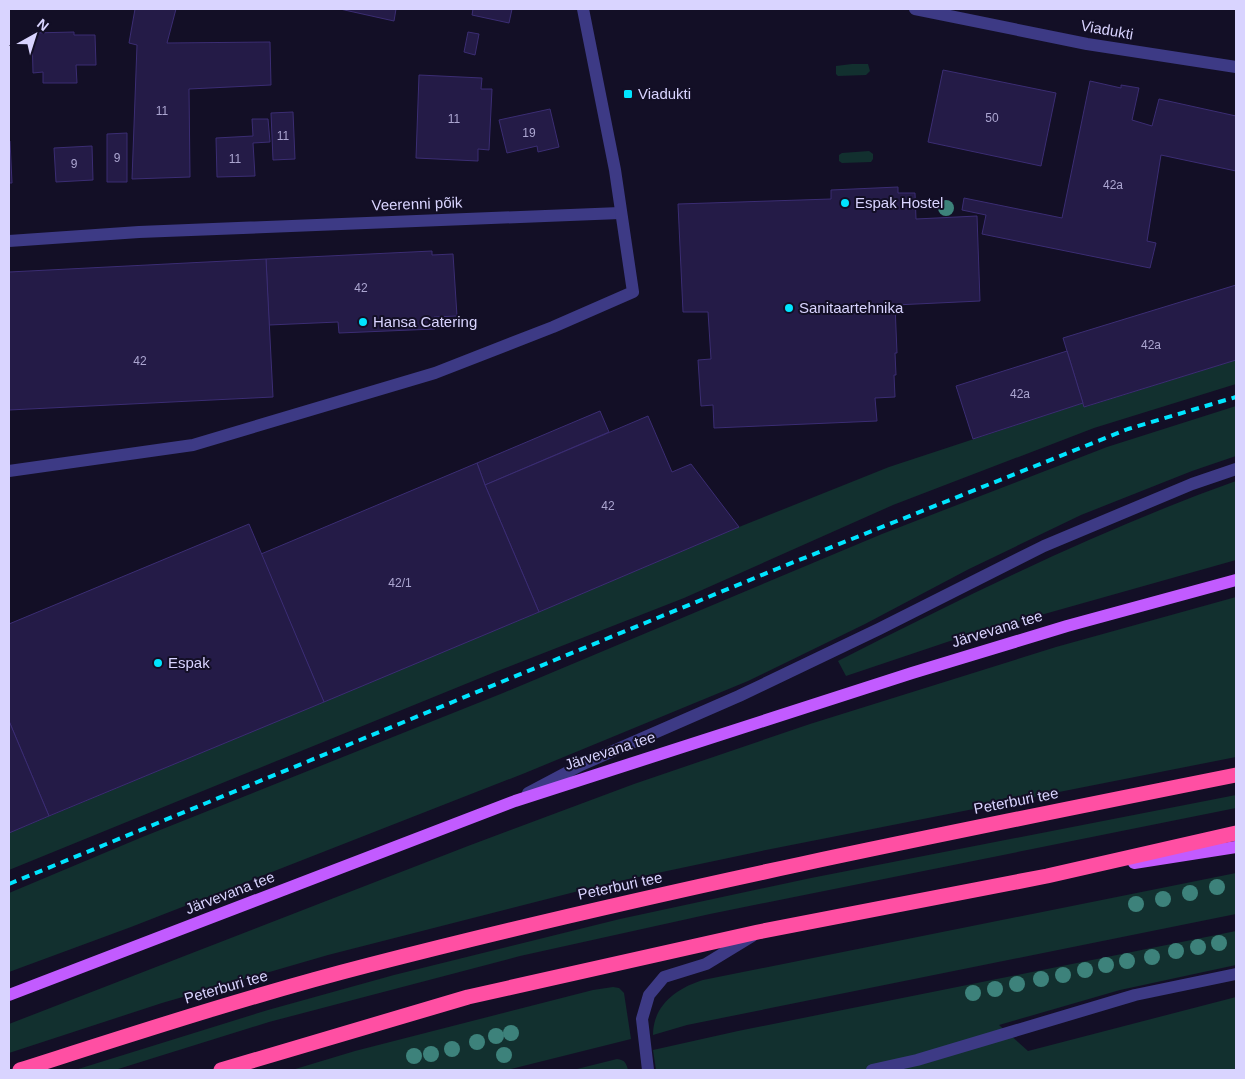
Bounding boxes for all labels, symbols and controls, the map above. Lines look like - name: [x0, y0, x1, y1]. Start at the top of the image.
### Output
- north arrow: [10, 10, 60, 60]
- text: N: [34, 15, 52, 34]
- street label: Viadukti: [1079, 17, 1135, 42]
- place label: Viadukti: [638, 85, 691, 102]
- marker: Viadukti: [622, 88, 634, 100]
- house number: 11: [156, 104, 169, 118]
- house number: 50: [985, 111, 999, 125]
- house number: 11: [448, 112, 461, 126]
- house number: 19: [522, 126, 536, 140]
- house number: 11: [277, 129, 290, 143]
- house number: 9: [114, 151, 121, 165]
- house number: 11: [229, 152, 242, 166]
- house number: 9: [71, 157, 78, 171]
- house number: 42a: [1103, 178, 1123, 192]
- street label: Veerenni põik: [371, 193, 463, 214]
- place label: Espak Hostel: [855, 194, 943, 211]
- marker: Espak Hostel: [839, 197, 851, 209]
- house number: 42: [354, 281, 368, 295]
- place label: Sanitaartehnika: [799, 299, 904, 316]
- marker: Sanitaartehnika: [783, 302, 795, 314]
- place label: Hansa Catering: [373, 313, 477, 330]
- marker: Hansa Catering: [357, 316, 369, 328]
- house number: 42a: [1141, 338, 1161, 352]
- house number: 42: [133, 354, 147, 368]
- house number: 42a: [1010, 387, 1030, 401]
- house number: 42: [601, 499, 615, 513]
- house number: 42/1: [388, 576, 412, 590]
- street label: Järvevana tee: [949, 607, 1044, 650]
- place label: Espak: [168, 654, 210, 671]
- marker: Espak: [152, 657, 164, 669]
- street label: Järvevana tee: [562, 728, 657, 773]
- street label: Peterburi tee: [972, 784, 1060, 817]
- street label: Järvevana tee: [183, 868, 277, 917]
- street label: Peterburi tee: [576, 868, 664, 903]
- street label: Peterburi tee: [182, 967, 269, 1007]

